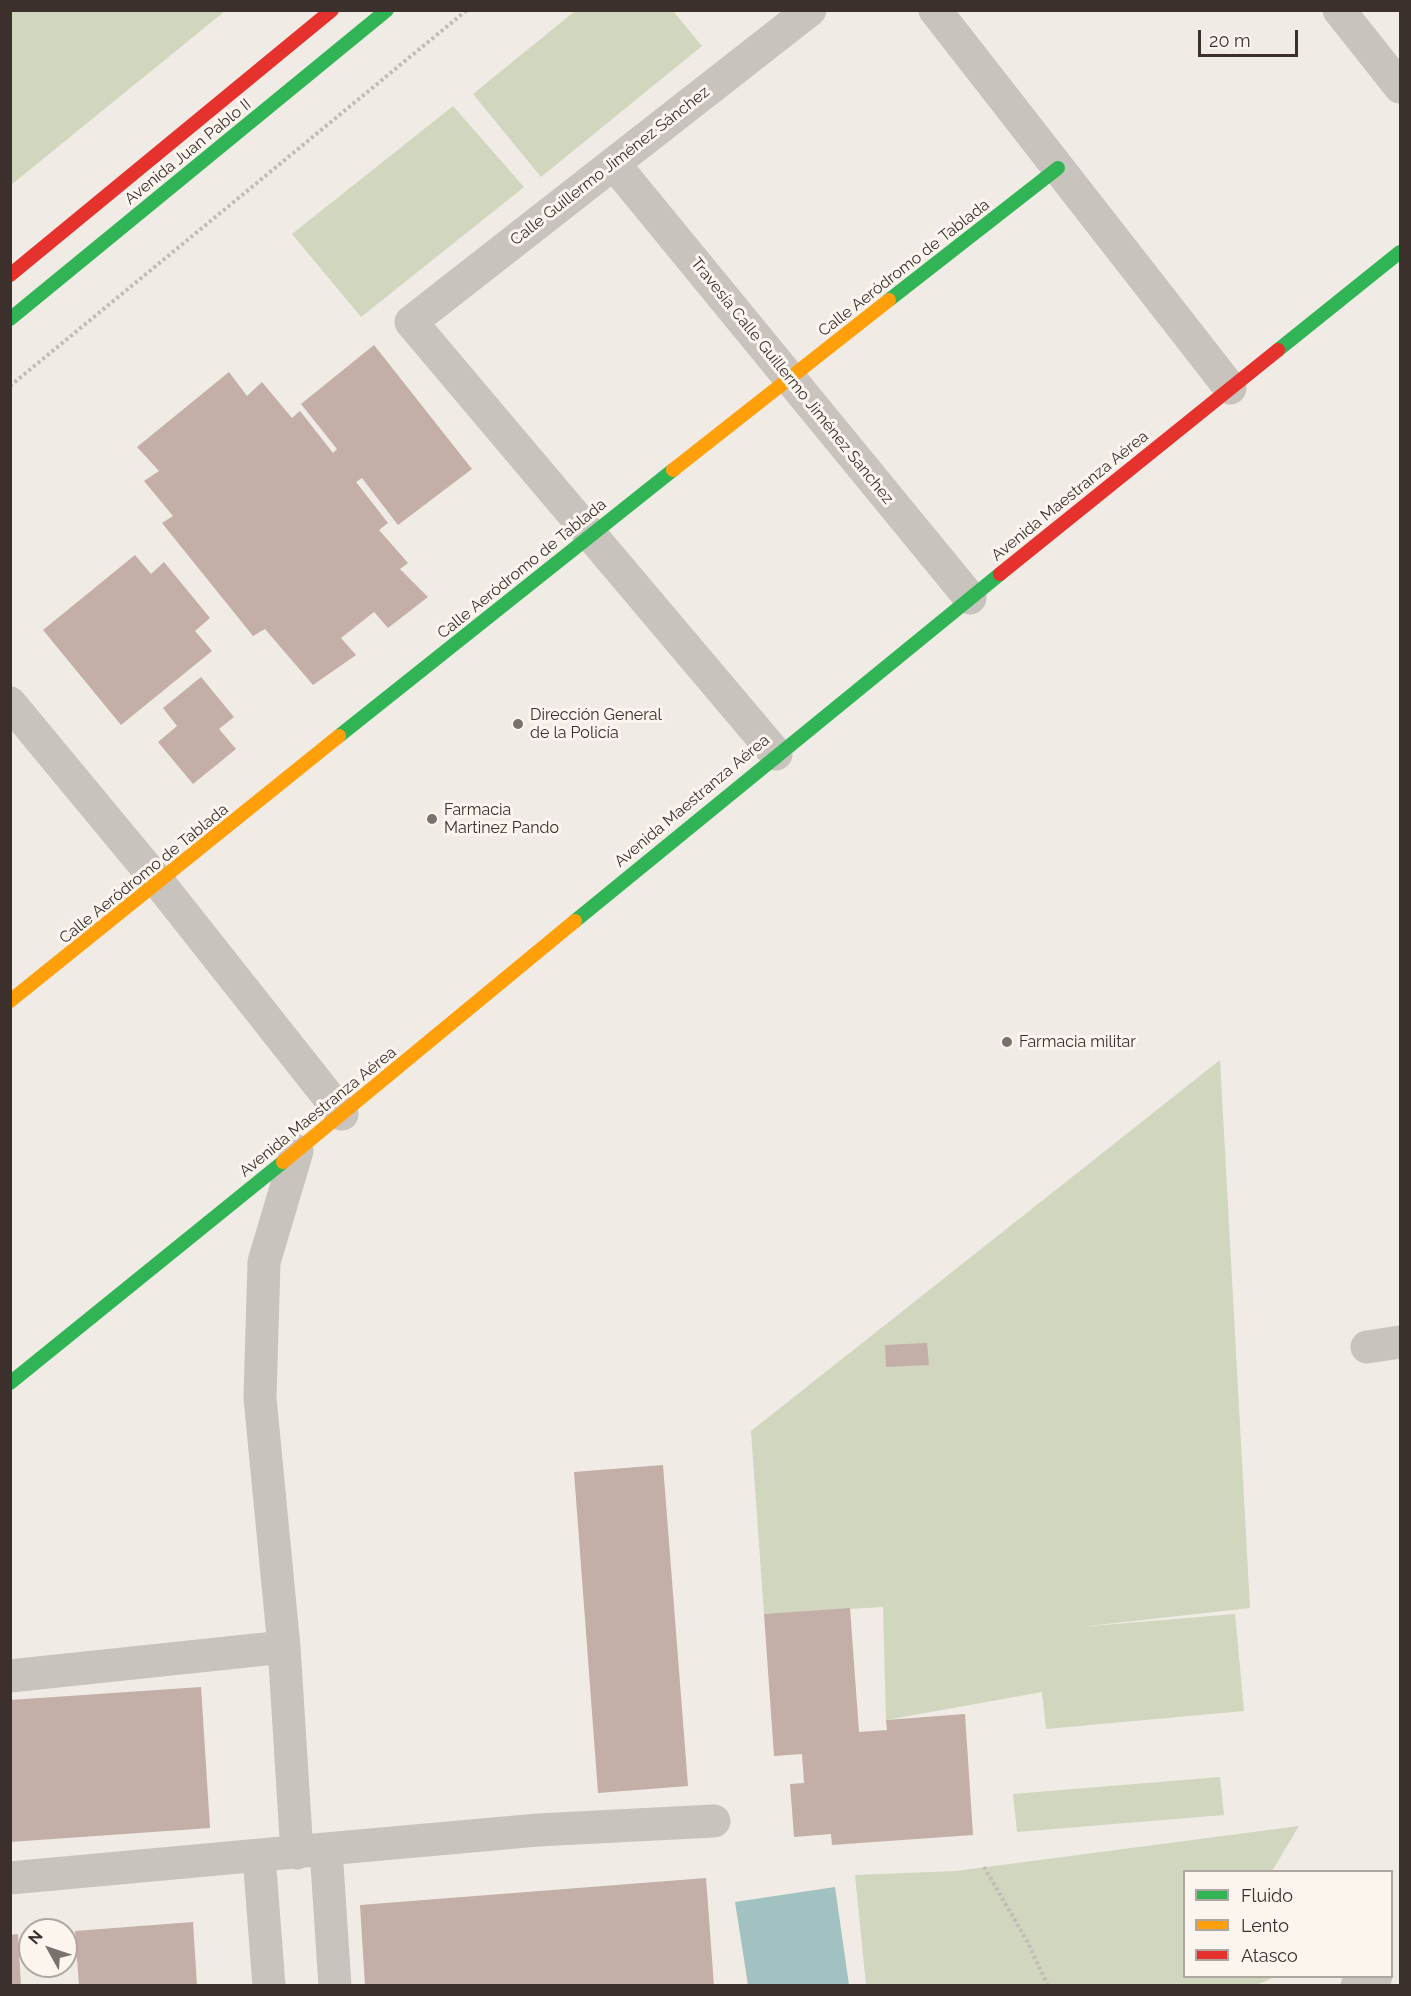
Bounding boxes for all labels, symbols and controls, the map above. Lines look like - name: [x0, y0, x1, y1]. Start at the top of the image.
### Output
- scale bar: [1201, 18, 1302, 56]
- text: 20 m: [1209, 30, 1251, 51]
- street label: Calle Guillermo Jiménez Sánchez: [507, 82, 713, 250]
- street label: Avenida Juan Pablo II: [121, 95, 255, 209]
- street label: Calle Aeródromo de Tablada: [815, 195, 993, 341]
- street label: Travesía Calle Guillermo Jiménez Sanchez: [687, 254, 897, 508]
- street label: Avenida Maestranza Aérea: [988, 427, 1152, 565]
- street label: Calle Aeródromo de Tablada: [434, 495, 610, 643]
- place label: Dirección General de la Policía: [530, 705, 662, 743]
- marker: Dirección General de la Policía: [511, 717, 525, 731]
- street label: Avenida Maestranza Aérea: [611, 731, 773, 871]
- street label: Calle Aeródromo de Tablada: [56, 800, 232, 948]
- place label: Farmacia Martinez Pando: [444, 800, 559, 838]
- marker: Farmacia Martinez Pando: [425, 812, 439, 826]
- place label: Farmacia militar: [1019, 1032, 1136, 1052]
- marker: Farmacia militar: [1000, 1035, 1014, 1049]
- street label: Avenida Maestranza Aérea: [236, 1043, 400, 1181]
- legend: [1183, 1870, 1393, 1978]
- text: Fluido: [1241, 1885, 1293, 1906]
- text: Lento: [1241, 1915, 1289, 1936]
- north arrow: [18, 1918, 78, 1978]
- text: N: [24, 1927, 47, 1948]
- text: Atasco: [1241, 1945, 1298, 1966]

